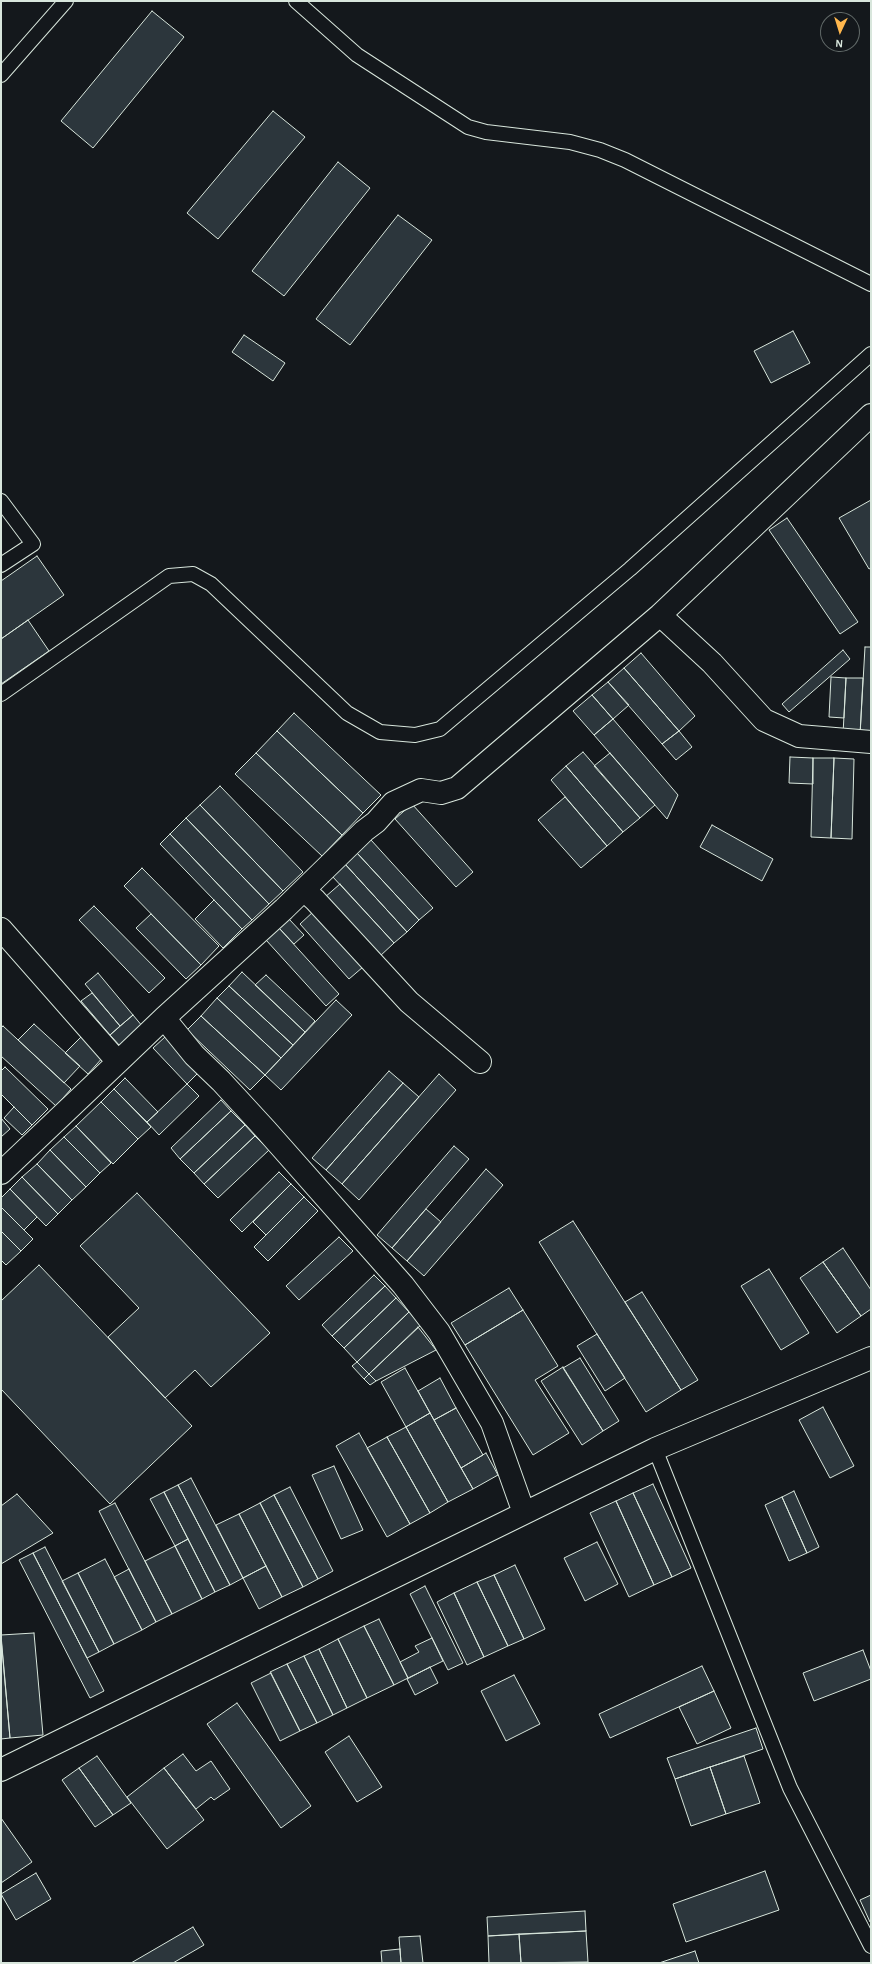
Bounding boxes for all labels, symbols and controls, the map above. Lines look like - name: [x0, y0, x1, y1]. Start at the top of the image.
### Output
- north arrow: [820, 12, 860, 52]
- text: N: [835, 38, 843, 49]

